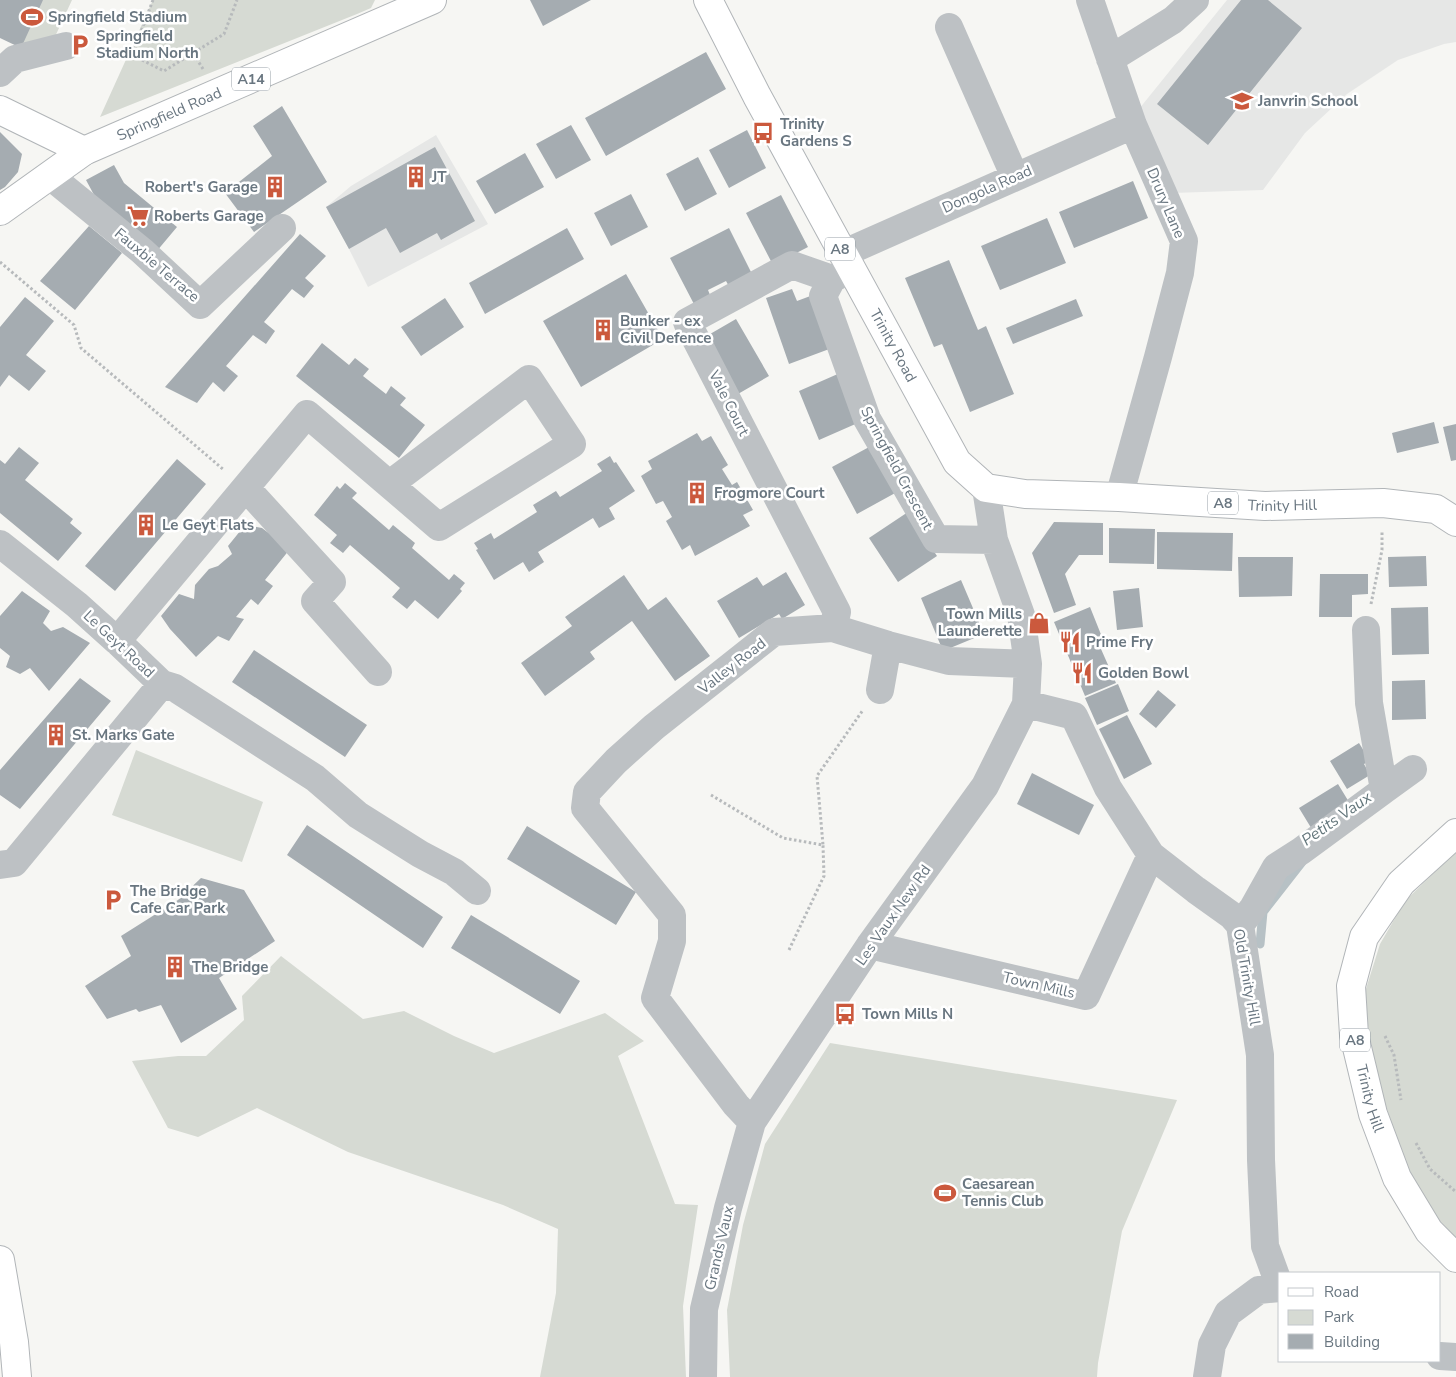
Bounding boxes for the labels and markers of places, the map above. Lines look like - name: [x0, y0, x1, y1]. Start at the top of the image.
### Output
- sports icon: Springfield Stadium: [19, 4, 45, 30]
- place label: Springfield Stadium: [48, 7, 187, 27]
- place label: Springfield Stadium North: [96, 26, 199, 63]
- parking icon: Springfield Stadium North: [67, 32, 93, 58]
- school or university icon: Janvrin School: [1229, 88, 1255, 114]
- place label: Janvrin School: [1257, 91, 1358, 111]
- place label: Trinity Gardens S: [780, 114, 852, 151]
- bus stop icon: Trinity Gardens S: [750, 120, 776, 146]
- building icon: JT: [403, 164, 429, 190]
- place label: JT: [431, 167, 447, 187]
- building icon: Robert's Garage: [262, 174, 288, 200]
- place label: Robert's Garage: [145, 177, 258, 197]
- supermarket icon: Roberts Garage: [125, 203, 151, 229]
- place label: Roberts Garage: [154, 206, 264, 226]
- place label: Bunker - ex Civil Defence: [620, 311, 711, 348]
- building icon: Bunker - ex Civil Defence: [590, 317, 616, 343]
- building icon: Frogmore Court: [684, 480, 710, 506]
- place label: Frogmore Court: [714, 483, 825, 503]
- building icon: Le Geyt Flats: [133, 512, 159, 538]
- place label: Le Geyt Flats: [162, 515, 254, 535]
- place label: Town Mills Launderette: [938, 604, 1022, 641]
- shop icon: Town Mills Launderette: [1026, 610, 1052, 636]
- restaurant icon: Prime Fry: [1057, 629, 1083, 655]
- place label: Prime Fry: [1086, 632, 1153, 652]
- restaurant icon: Golden Bowl: [1069, 660, 1095, 686]
- place label: Golden Bowl: [1098, 663, 1189, 683]
- building icon: St. Marks Gate: [43, 722, 69, 748]
- place label: St. Marks Gate: [72, 725, 175, 745]
- place label: The Bridge Cafe Car Park: [130, 881, 226, 918]
- parking icon: The Bridge Cafe Car Park: [100, 887, 126, 913]
- building icon: The Bridge: [162, 954, 188, 980]
- place label: The Bridge: [192, 957, 269, 977]
- bus stop icon: Town Mills N: [832, 1001, 858, 1027]
- place label: Town Mills N: [862, 1004, 953, 1024]
- place label: Caesarean Tennis Club: [962, 1174, 1044, 1211]
- sports icon: Caesarean Tennis Club: [932, 1180, 958, 1206]

